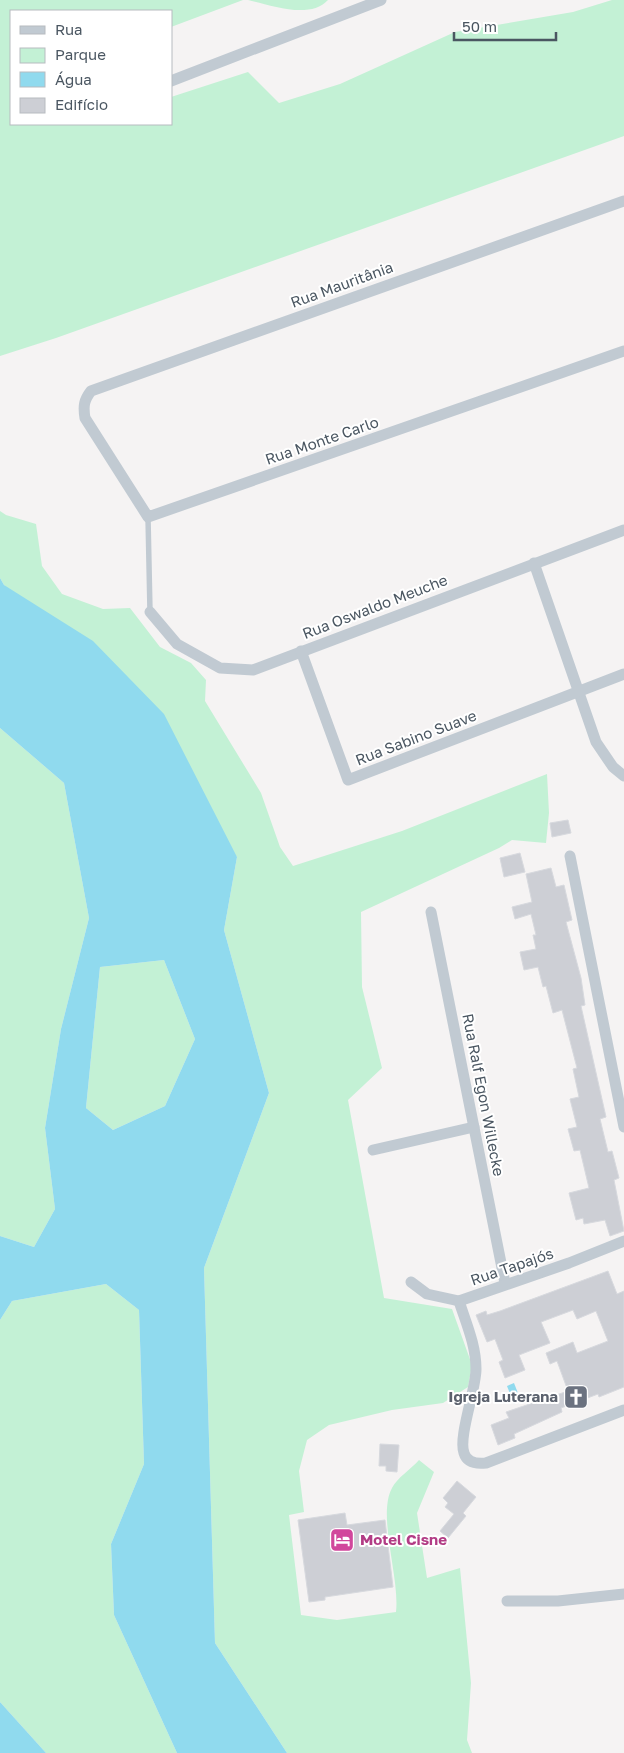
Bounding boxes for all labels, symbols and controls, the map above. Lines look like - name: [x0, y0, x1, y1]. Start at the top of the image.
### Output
- legend: [10, 10, 172, 125]
- scale bar: [454, 10, 556, 42]
- text: 50 m: [462, 17, 497, 35]
- text: Rua: [55, 20, 82, 38]
- text: Parque: [55, 45, 106, 63]
- text: Água: [55, 70, 92, 88]
- text: Edifício: [55, 95, 108, 113]
- street label: Rua Mauritânia: [288, 257, 395, 311]
- street label: Rua Monte Carlo: [263, 412, 381, 468]
- street label: Rua Oswaldo Meuche: [300, 570, 450, 642]
- street label: Rua Sabino Suave: [353, 706, 479, 768]
- street label: Rua Ralf Egon Willecke: [459, 1012, 509, 1178]
- street label: Rua Tapajós: [468, 1243, 555, 1289]
- church icon: Igreja Luterana: [563, 1384, 589, 1410]
- place label: Igreja Luterana: [448, 1387, 558, 1405]
- hotel icon: Motel Cisne: [329, 1527, 355, 1553]
- place label: Motel Cisne: [360, 1530, 447, 1548]

